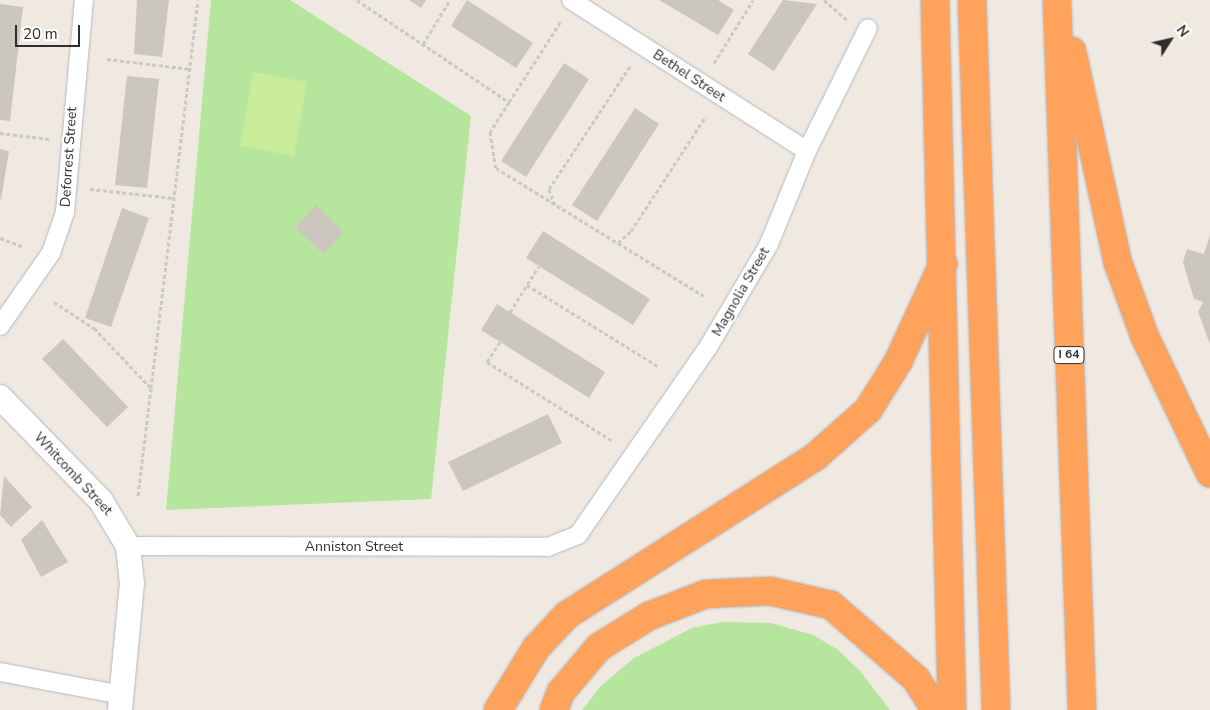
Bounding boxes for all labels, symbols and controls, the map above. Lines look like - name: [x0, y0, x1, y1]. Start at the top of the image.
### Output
- scale bar: [18, 15, 82, 47]
- north arrow: [1145, 15, 1195, 65]
- text: N: [1172, 21, 1193, 41]
- text: 20 m: [23, 24, 58, 44]
- street label: Bethel Street: [650, 46, 728, 106]
- street label: Deforrest Street: [57, 106, 81, 208]
- street label: Magnolia Street: [709, 245, 773, 339]
- road number: I 64: [1053, 346, 1085, 364]
- street label: Whitcomb Street: [30, 429, 116, 519]
- street label: Anniston Street: [305, 539, 403, 555]

